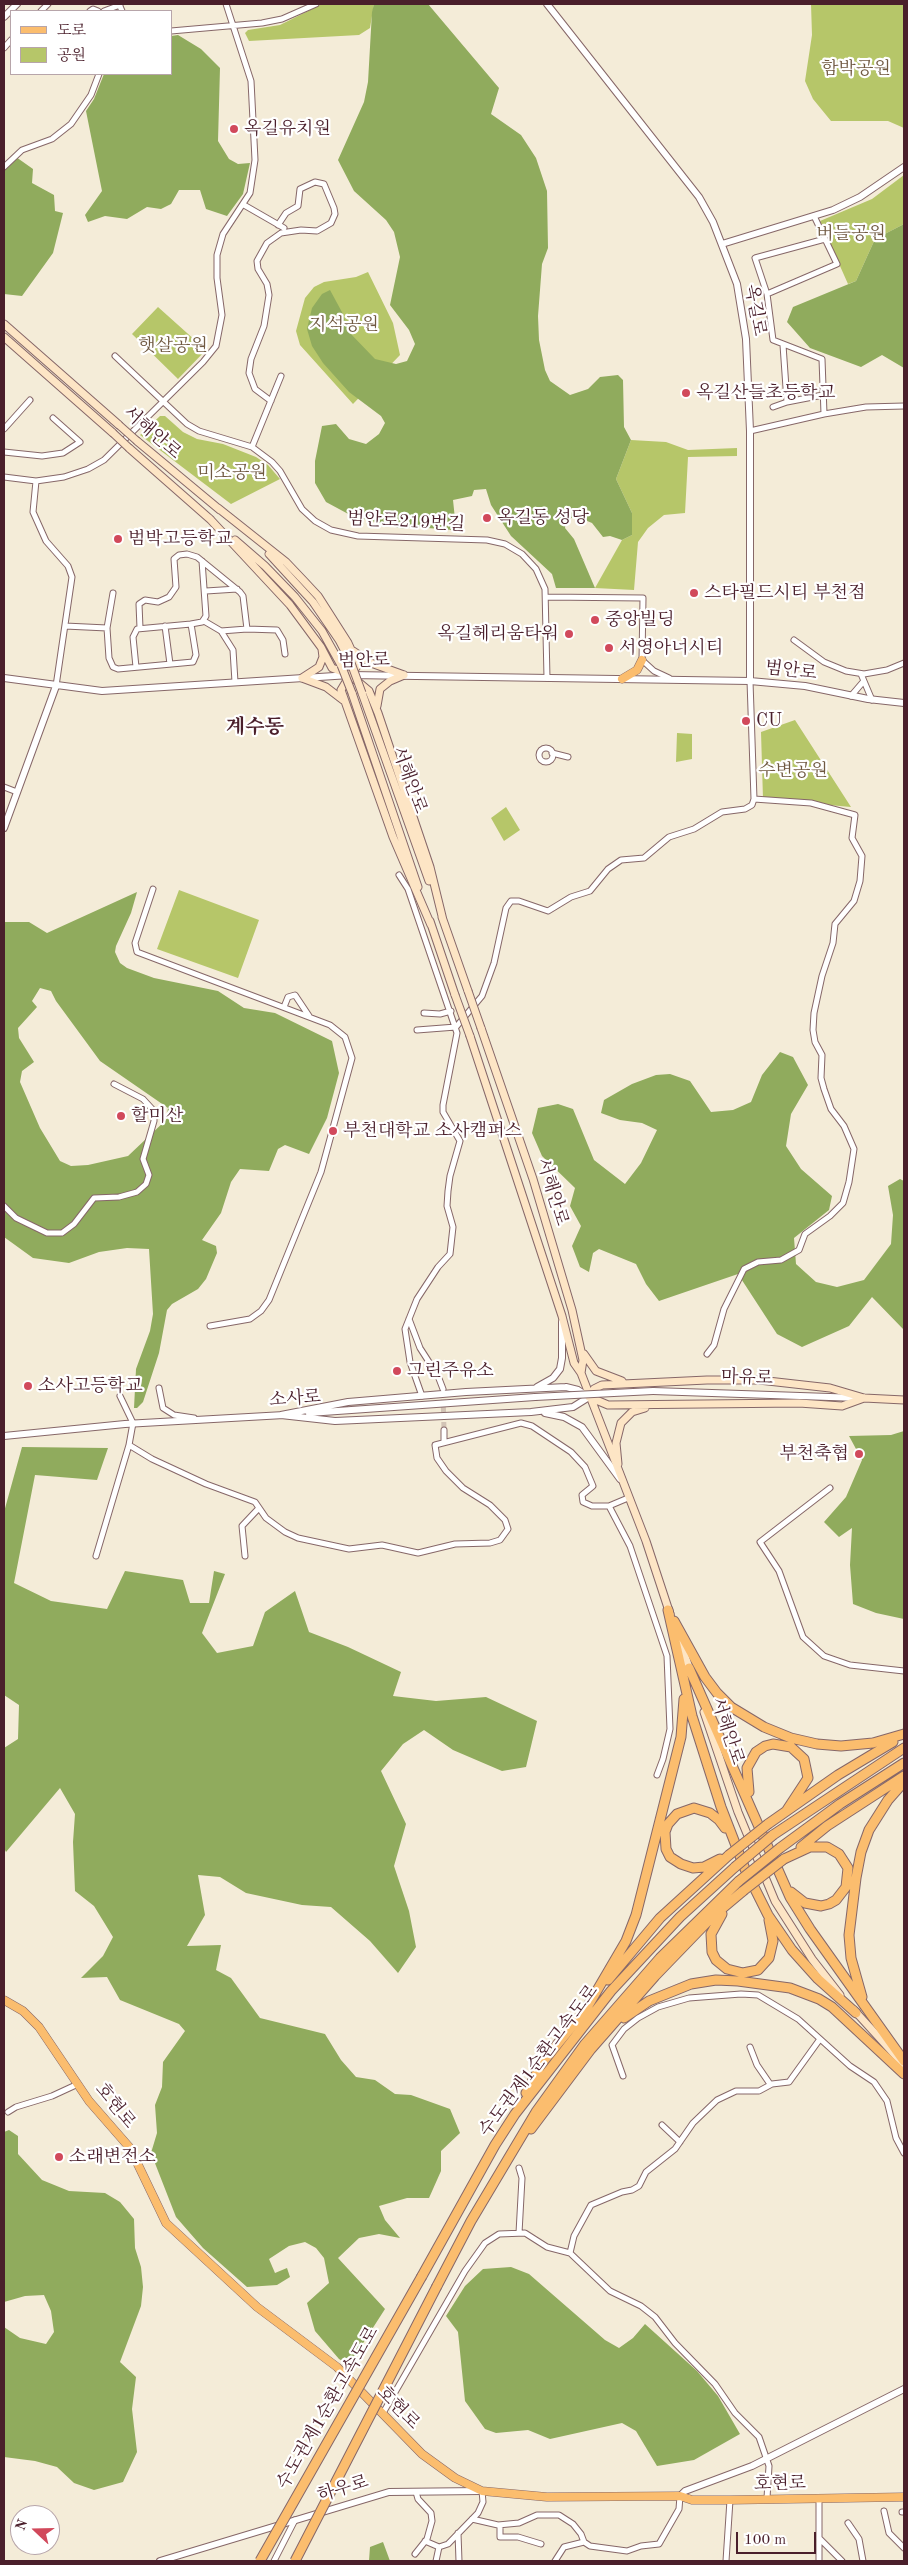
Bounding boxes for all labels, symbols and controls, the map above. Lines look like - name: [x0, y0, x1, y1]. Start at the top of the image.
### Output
- legend: [10, 10, 172, 75]
- text: 도로: [57, 24, 86, 39]
- text: 공원: [57, 49, 86, 64]
- park label: 함박공원: [821, 58, 891, 80]
- place label: 옥길유치원: [244, 118, 331, 140]
- marker: 옥길유치원: [228, 123, 240, 135]
- park label: 버들공원: [816, 223, 886, 245]
- street label: 옥길로: [740, 282, 770, 338]
- park label: 지석공원: [309, 314, 379, 336]
- park label: 햇살공원: [138, 335, 208, 357]
- place label: 옥길산들초등학교: [696, 382, 835, 404]
- marker: 옥길산들초등학교: [680, 387, 692, 399]
- street label: 서해안로: [119, 402, 185, 464]
- park label: 미소공원: [197, 462, 267, 484]
- place label: 옥길동 성당: [497, 507, 589, 529]
- street label: 범안로219번길: [346, 508, 466, 536]
- marker: 옥길동 성당: [481, 512, 493, 524]
- place label: 범박고등학교: [128, 528, 232, 550]
- marker: 범박고등학교: [112, 533, 124, 545]
- place label: 스타필드시티 부천점: [704, 582, 866, 604]
- marker: 스타필드시티 부천점: [688, 587, 700, 599]
- place label: 중앙빌딩: [605, 609, 675, 631]
- marker: 중앙빌딩: [589, 614, 601, 626]
- place label: 옥길헤리움타워: [437, 623, 559, 645]
- marker: 옥길헤리움타워: [563, 628, 575, 640]
- place label: 서영아너시티: [619, 637, 723, 659]
- marker: 서영아너시티: [603, 642, 615, 654]
- street label: 범안로: [338, 650, 390, 672]
- street label: 범안로: [764, 657, 818, 685]
- place label: CU: [756, 710, 782, 732]
- marker: CU: [740, 715, 752, 727]
- district label: 계수동: [226, 716, 284, 740]
- street label: 서해안로: [387, 744, 431, 816]
- park label: 수변공원: [758, 760, 828, 782]
- place label: 할미산: [131, 1105, 183, 1127]
- marker: 할미산: [115, 1110, 127, 1122]
- place label: 부천대학교 소사캠퍼스: [343, 1120, 522, 1142]
- marker: 부천대학교 소사캠퍼스: [327, 1125, 339, 1137]
- street label: 서해안로: [532, 1156, 572, 1228]
- place label: 그린주유소: [407, 1360, 494, 1382]
- marker: 그린주유소: [391, 1365, 403, 1377]
- street label: 마유로: [721, 1366, 773, 1390]
- place label: 소사고등학교: [38, 1375, 142, 1397]
- marker: 소사고등학교: [22, 1380, 34, 1392]
- street label: 소사로: [268, 1386, 322, 1412]
- place label: 부천축협: [779, 1443, 849, 1465]
- marker: 부천축협: [853, 1448, 865, 1460]
- street label: 서해안로: [706, 1695, 748, 1767]
- street label: 수도권제1순환고속도로: [475, 1981, 603, 2141]
- street label: 호현로: [90, 2079, 140, 2133]
- place label: 소래변전소: [69, 2146, 156, 2168]
- marker: 소래변전소: [53, 2151, 65, 2163]
- street label: 수도권제1순환고속도로: [273, 2323, 383, 2493]
- street label: 호현로: [372, 2382, 424, 2434]
- street label: 하우로: [315, 2471, 371, 2507]
- street label: 호현로: [754, 2473, 806, 2495]
- north arrow: [10, 2505, 60, 2555]
- text: N: [13, 2517, 30, 2532]
- scale bar: [738, 2522, 818, 2554]
- text: 100 m: [744, 2533, 786, 2548]

